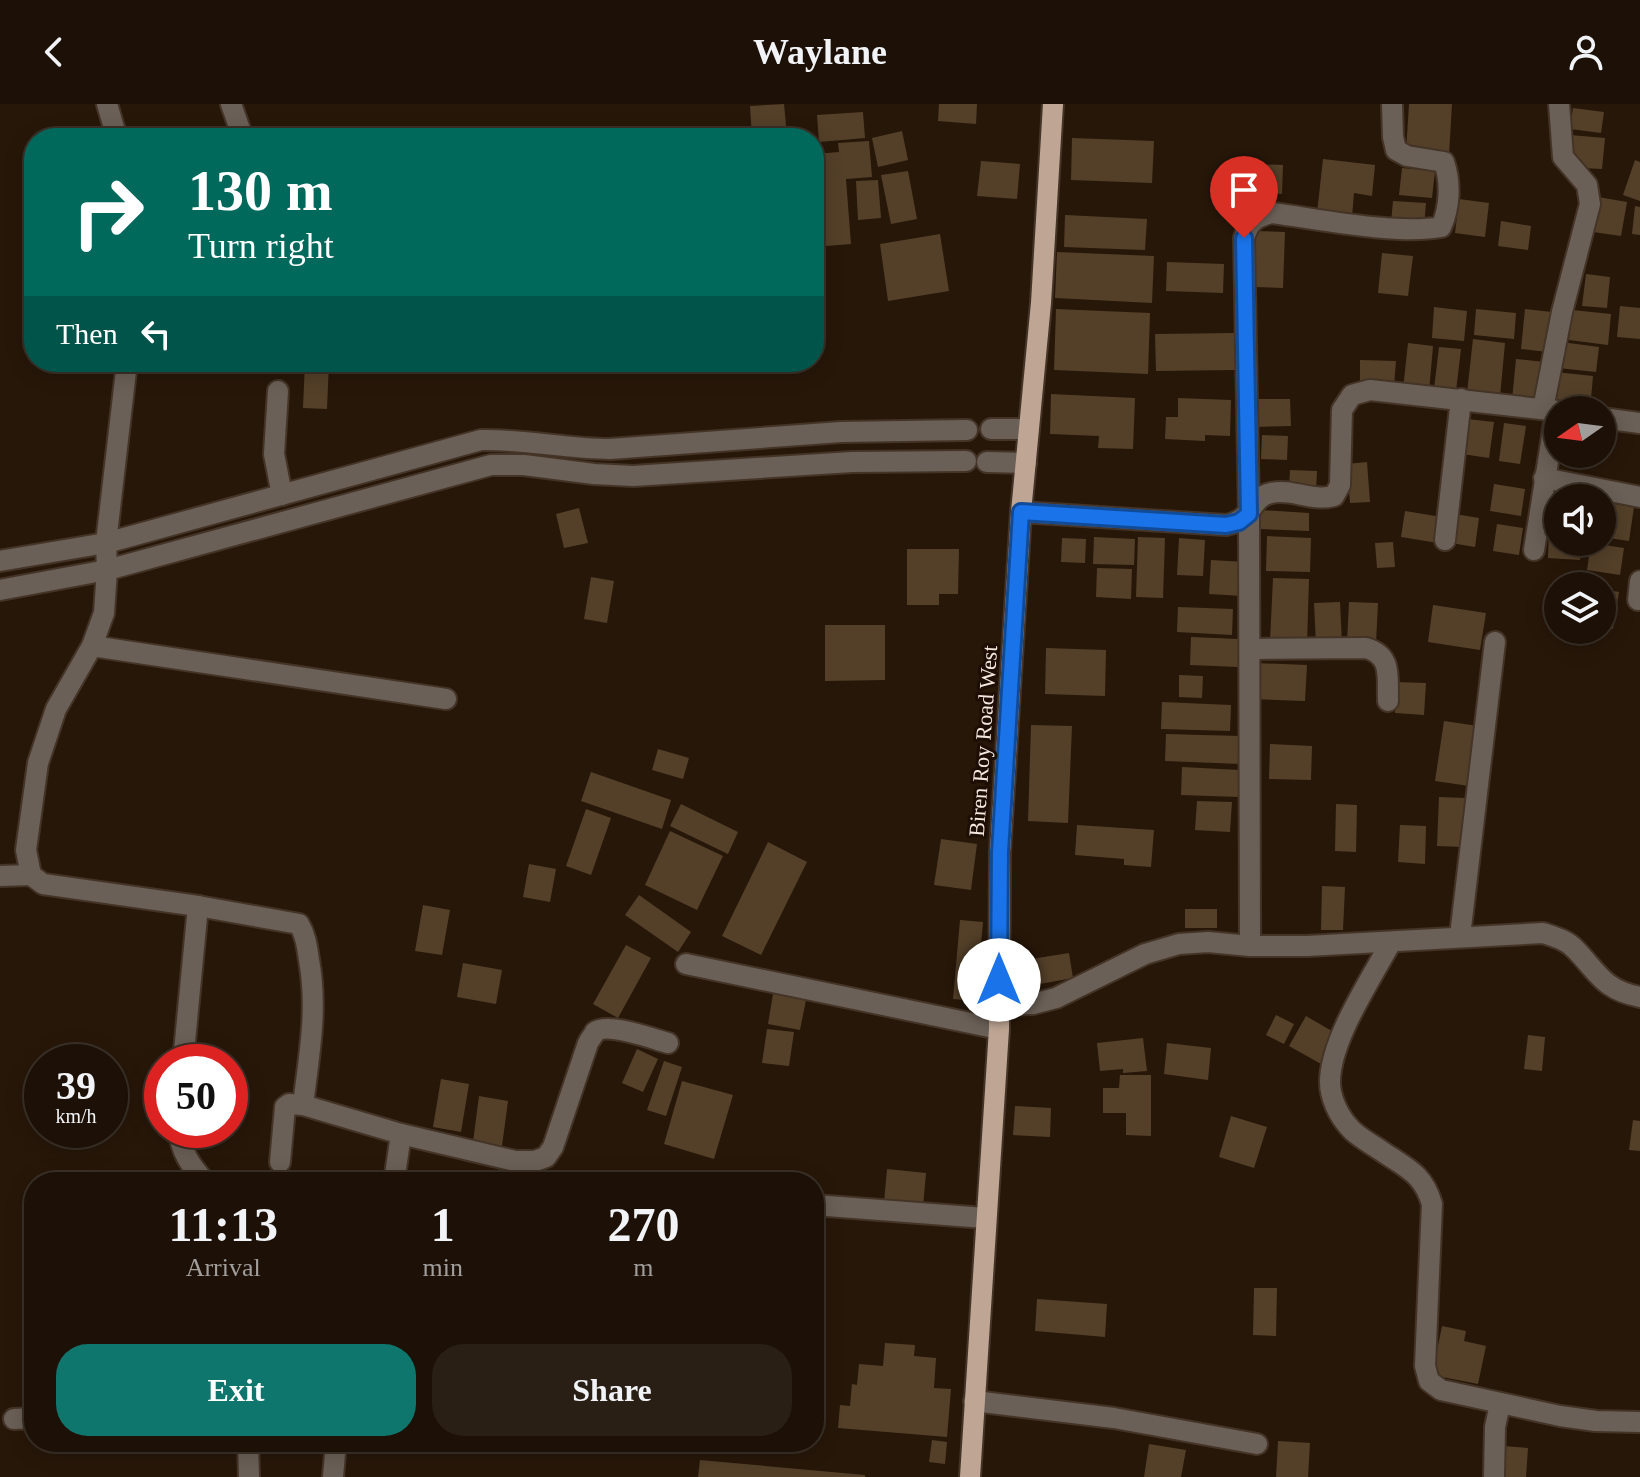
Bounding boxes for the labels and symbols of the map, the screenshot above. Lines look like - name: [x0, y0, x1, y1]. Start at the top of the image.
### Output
- pin: [1210, 156, 1278, 238]
- north arrow: [1544, 396, 1616, 468]
- street label: Biren Roy Road West: [964, 645, 1002, 837]
- position arrow: [957, 938, 1041, 1022]
- speed limit sign: 50: [144, 1044, 248, 1148]

